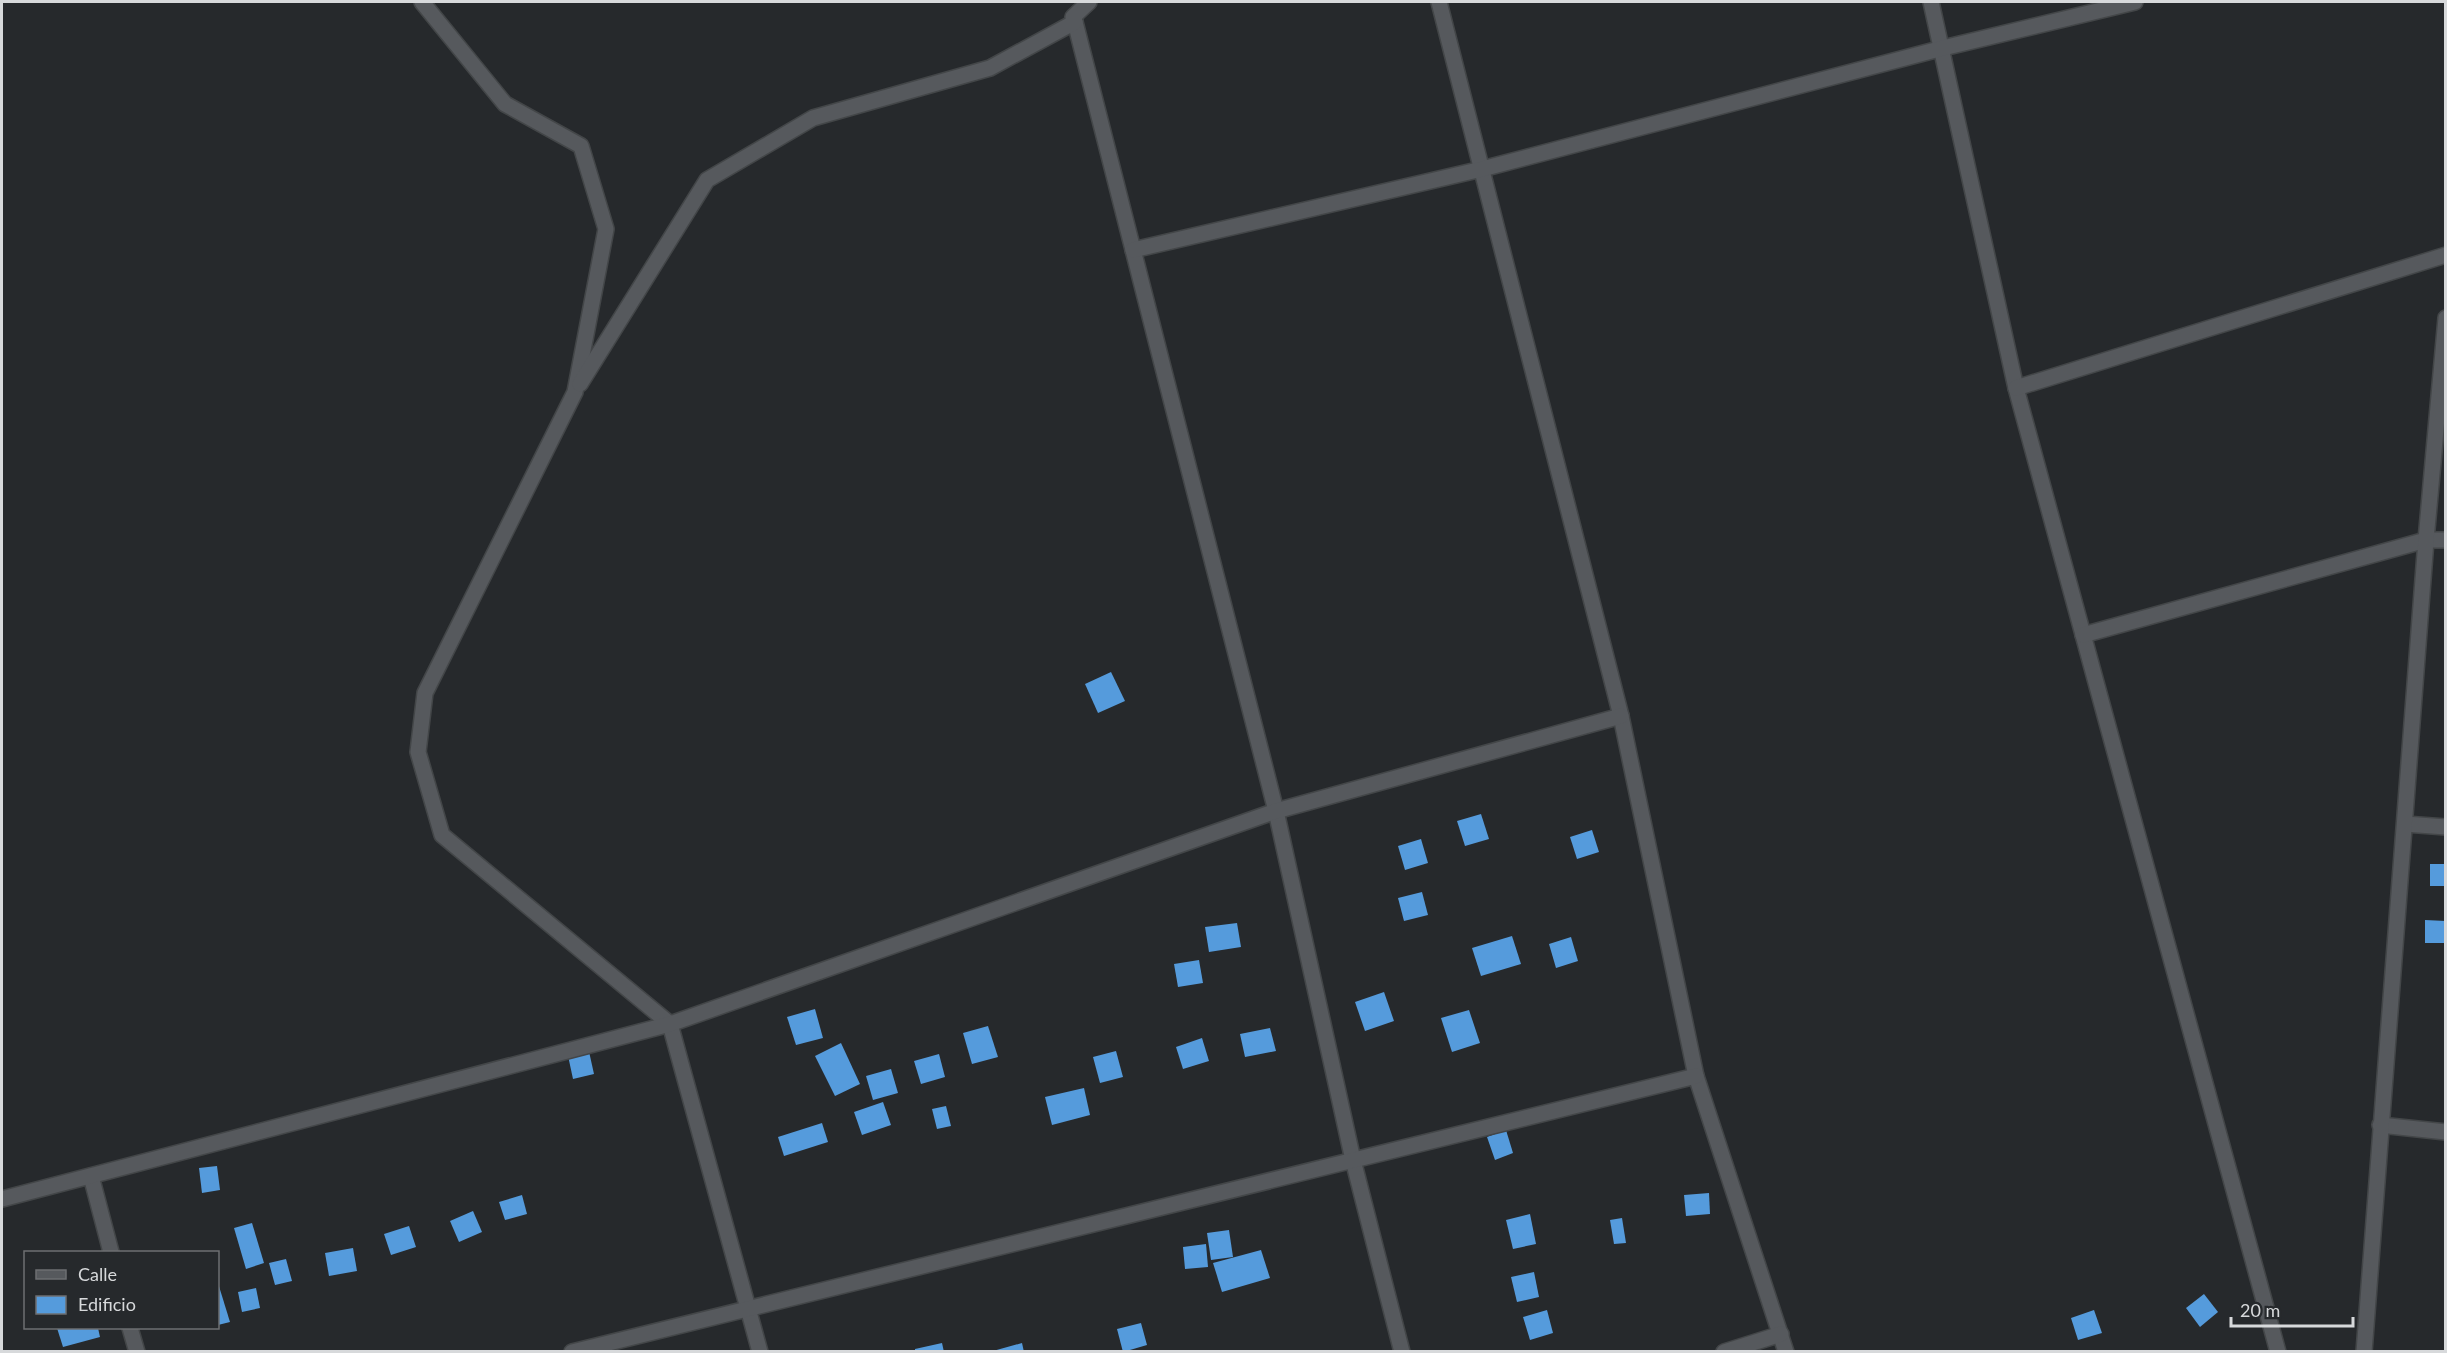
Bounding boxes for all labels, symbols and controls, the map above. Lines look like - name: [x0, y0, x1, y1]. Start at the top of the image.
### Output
- legend: [24, 1251, 219, 1329]
- text: Calle: [78, 1263, 117, 1285]
- scale bar: [2231, 1290, 2352, 1328]
- text: Edificio: [78, 1293, 136, 1315]
- text: 20 m: [2240, 1299, 2280, 1321]

